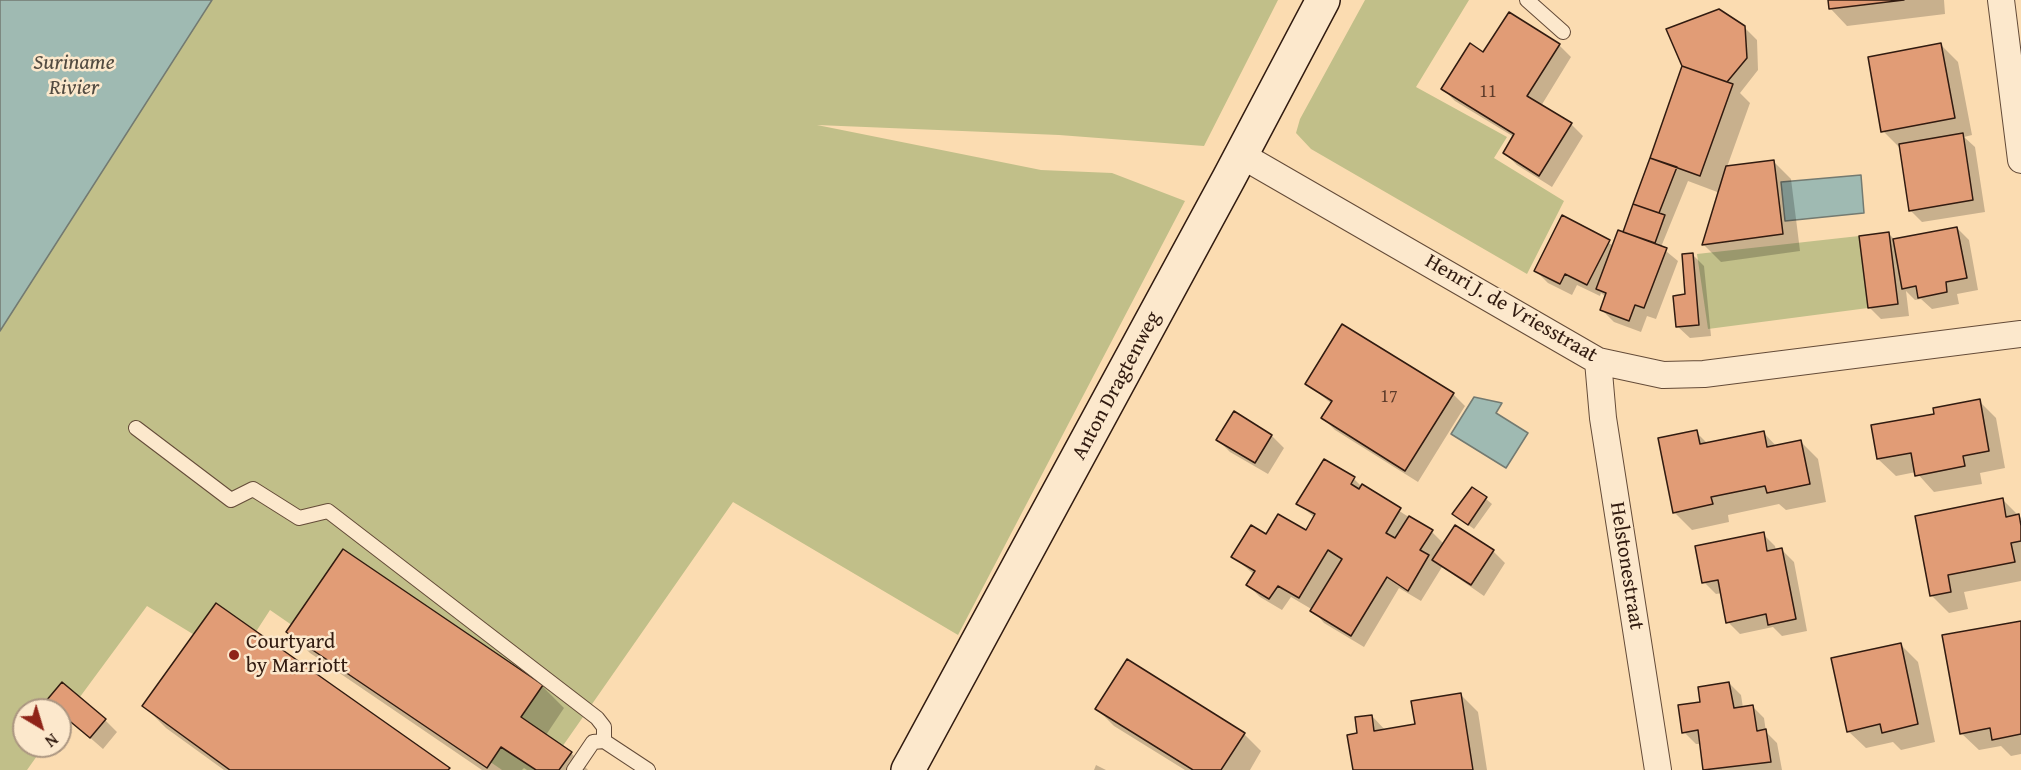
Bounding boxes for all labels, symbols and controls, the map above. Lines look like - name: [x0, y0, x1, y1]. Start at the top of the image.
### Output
- water label: Suriname Rivier: [33, 50, 115, 101]
- house number: 11: [1479, 81, 1497, 103]
- street label: Henri J. de Vriesstraat: [1420, 249, 1602, 369]
- street label: Anton Dragtenweg: [1067, 307, 1167, 465]
- house number: 17: [1380, 386, 1398, 408]
- street label: Helstonestraat: [1603, 500, 1649, 632]
- place label: Courtyard by Marriott: [246, 630, 348, 680]
- marker: Courtyard by Marriott: [227, 648, 241, 662]
- north arrow: [12, 698, 72, 758]
- text: N: [40, 728, 63, 753]

